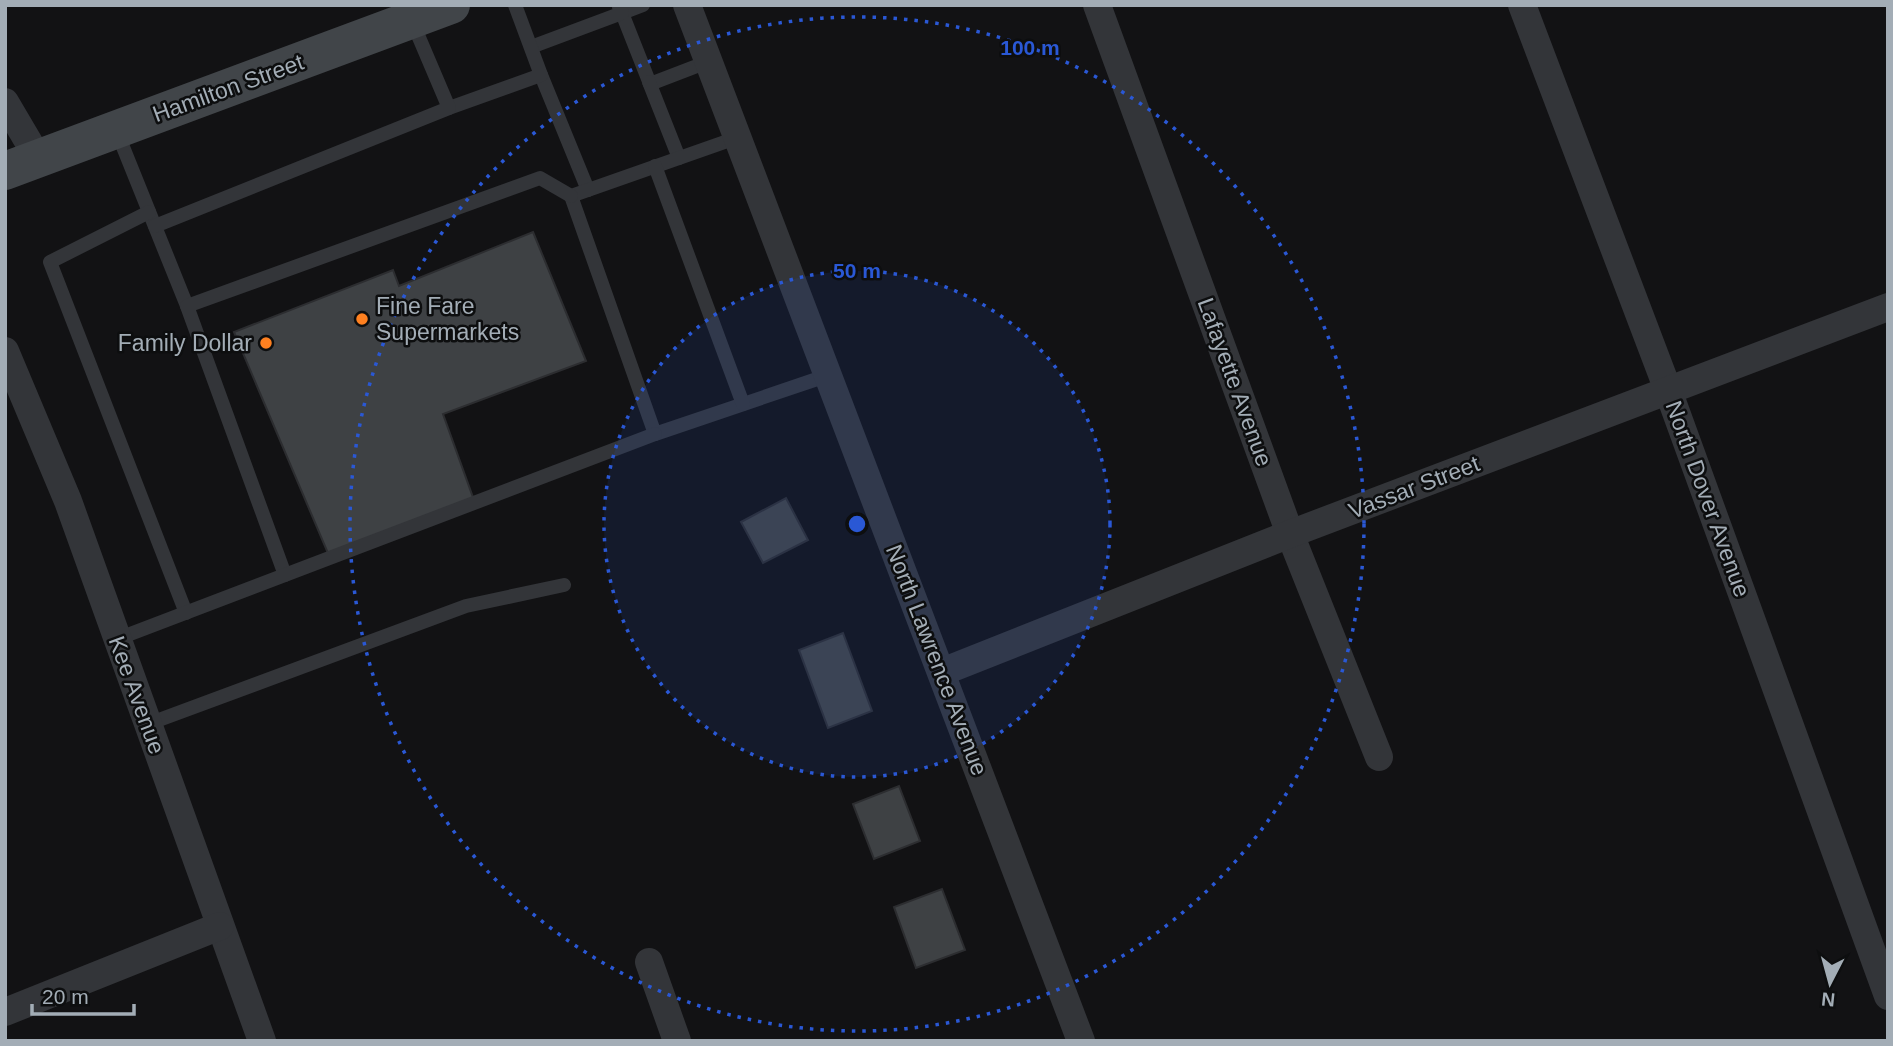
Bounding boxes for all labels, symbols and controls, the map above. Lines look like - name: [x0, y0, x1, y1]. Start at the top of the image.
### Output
- text: 100 m: [1000, 36, 1060, 59]
- street label: Hamilton Street: [149, 48, 307, 127]
- text: 50 m: [833, 259, 881, 282]
- place label: Fine Fare Supermarkets: [376, 293, 519, 345]
- street label: Lafayette Avenue: [1192, 294, 1278, 470]
- marker: Fine Fare Supermarkets: [354, 311, 370, 327]
- place label: Family Dollar: [118, 330, 252, 356]
- marker: Family Dollar: [258, 335, 274, 351]
- street label: North Dover Avenue: [1660, 397, 1756, 601]
- street label: Vassar Street: [1345, 450, 1483, 524]
- centre of rings: [845, 512, 869, 536]
- street label: North Lawrence Avenue: [881, 541, 993, 779]
- street label: Kee Avenue: [104, 632, 170, 758]
- north arrow: [1795, 948, 1865, 1018]
- scale bar: [32, 972, 133, 1016]
- text: 20 m: [42, 985, 89, 1008]
- text: N: [1820, 988, 1836, 1011]

